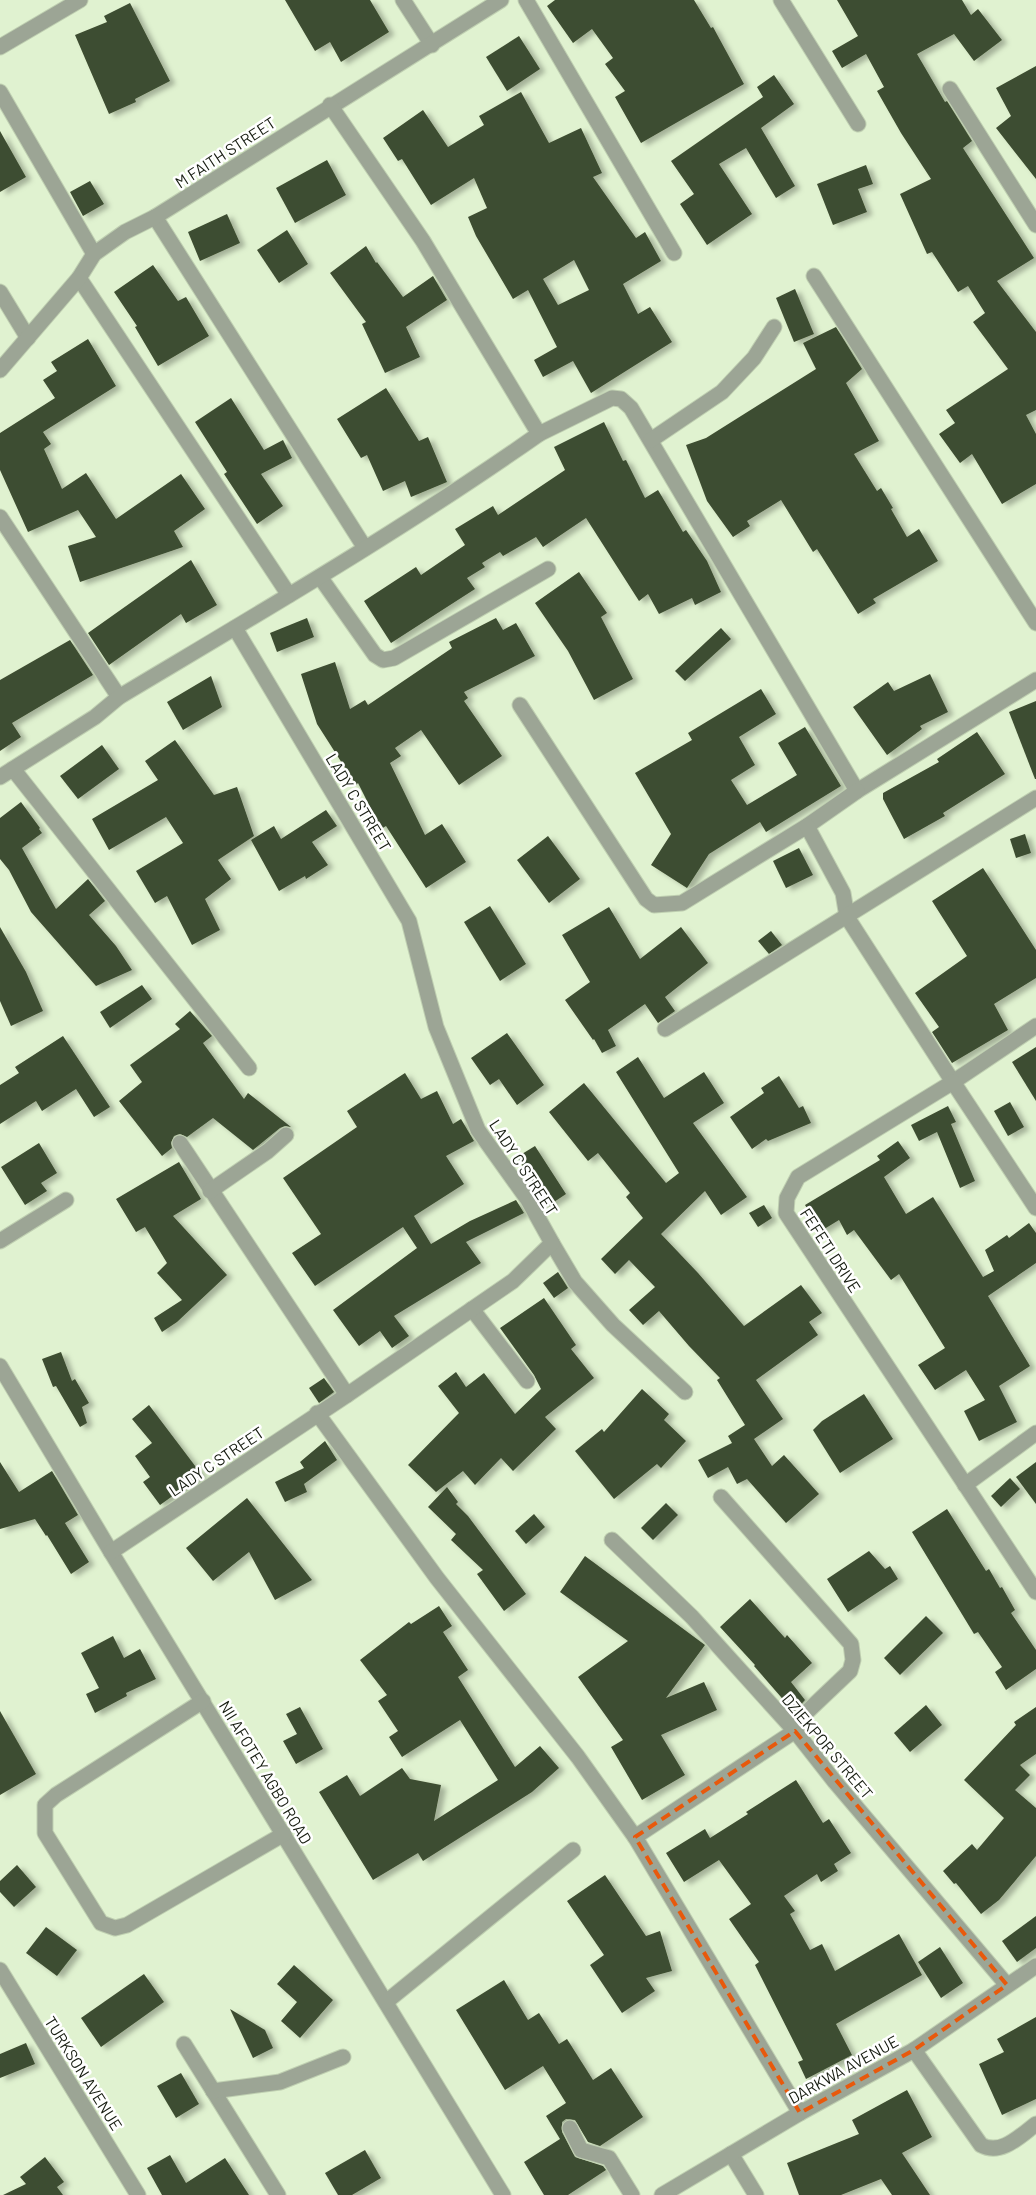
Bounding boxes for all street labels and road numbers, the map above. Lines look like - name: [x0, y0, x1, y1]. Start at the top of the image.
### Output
- street label: M FAITH STREET: [171, 112, 279, 192]
- street label: LADY C STREET: [322, 750, 396, 854]
- street label: LADY C STREET: [486, 1115, 562, 1219]
- street label: FEFETI DRIVE: [797, 1204, 865, 1296]
- street label: LADY C STREET: [165, 1422, 267, 1500]
- street label: DZIEKPOR STREET: [779, 1690, 877, 1802]
- street label: NII AFOTEY AGBO ROAD: [216, 1697, 316, 1847]
- street label: TURKSON AVENUE: [41, 2012, 127, 2134]
- street label: DARKWA AVENUE: [785, 2031, 901, 2107]

